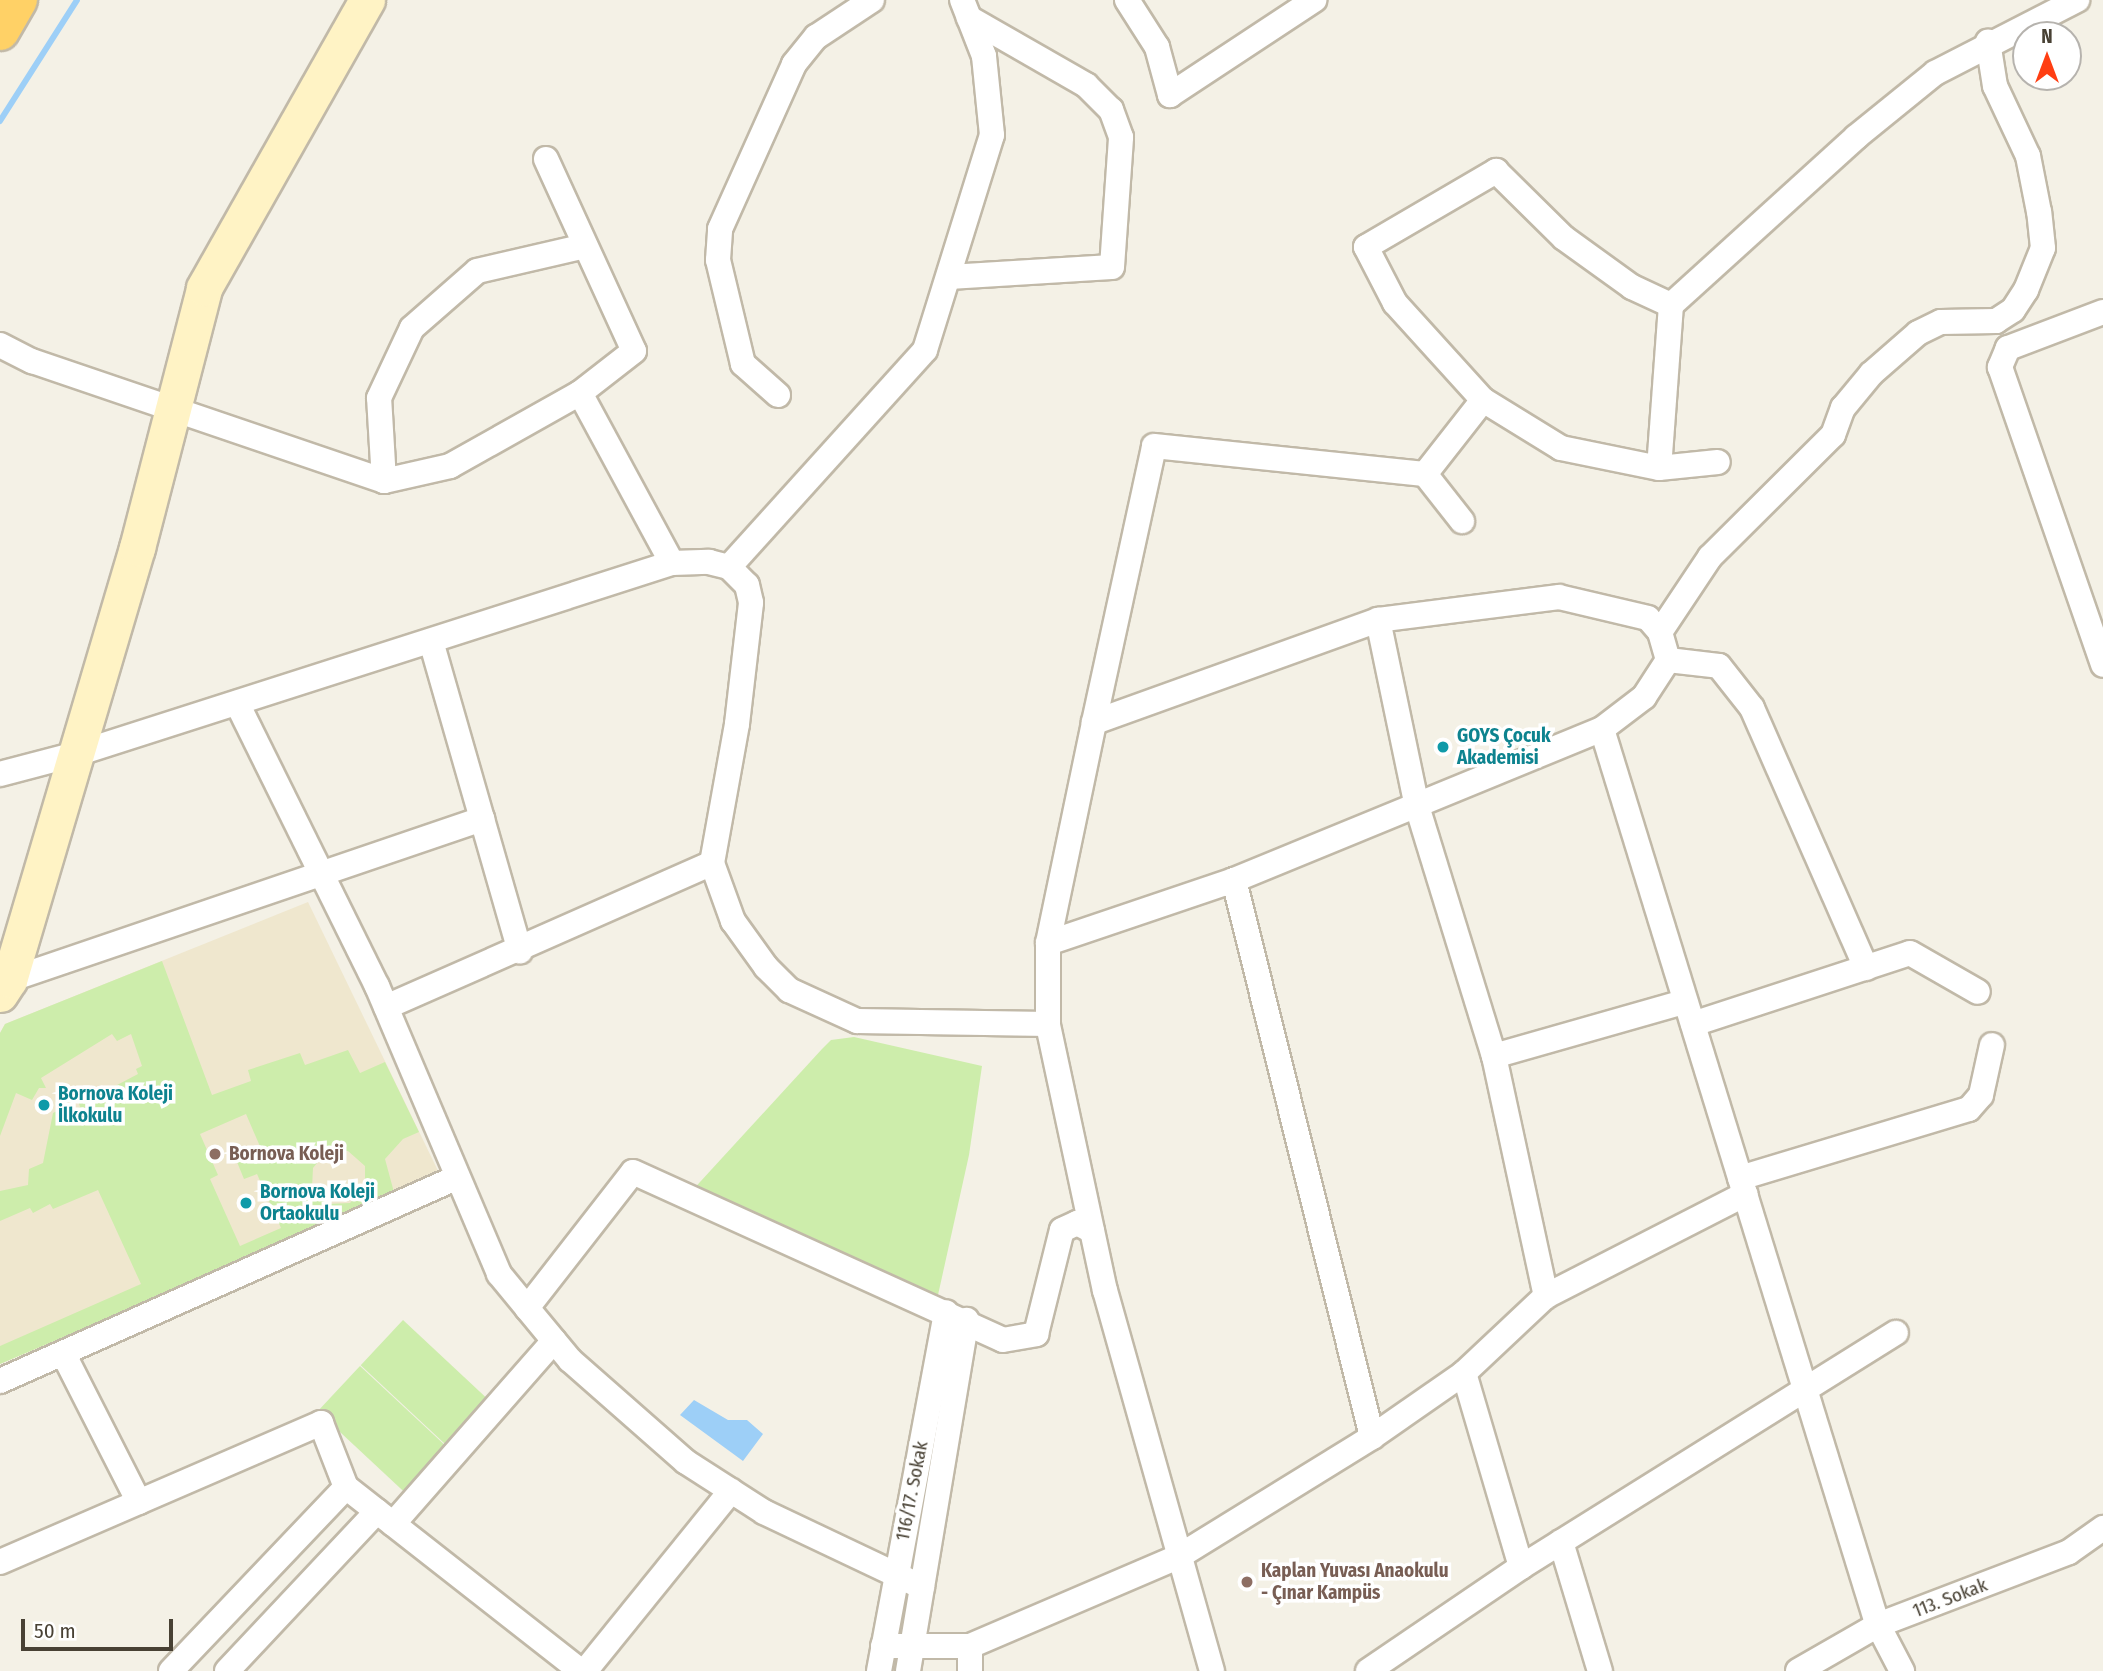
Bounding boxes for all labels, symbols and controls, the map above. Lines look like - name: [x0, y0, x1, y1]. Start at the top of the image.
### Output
- north arrow: [2012, 21, 2082, 91]
- text: N: [2041, 25, 2053, 48]
- place label: GOYS Çocuk Akademisi: [1457, 725, 1551, 769]
- marker: GOYS Çocuk Akademisi: [1435, 739, 1451, 755]
- place label: Bornova Koleji İlkokulu: [58, 1083, 173, 1127]
- marker: Bornova Koleji İlkokulu: [36, 1097, 52, 1113]
- place label: Bornova Koleji: [229, 1143, 344, 1165]
- marker: Bornova Koleji: [207, 1146, 223, 1162]
- place label: Bornova Koleji Ortaokulu: [260, 1181, 375, 1225]
- marker: Bornova Koleji Ortaokulu: [238, 1195, 254, 1211]
- street label: 116/17. Sokak: [891, 1439, 933, 1543]
- place label: Kaplan Yuvası Anaokulu - Çınar Kampüs: [1261, 1560, 1449, 1604]
- street label: 113. Sokak: [1910, 1573, 1990, 1623]
- marker: Kaplan Yuvası Anaokulu - Çınar Kampüs: [1239, 1574, 1255, 1590]
- scale bar: [24, 1604, 177, 1648]
- text: 50 m: [34, 1618, 76, 1644]

